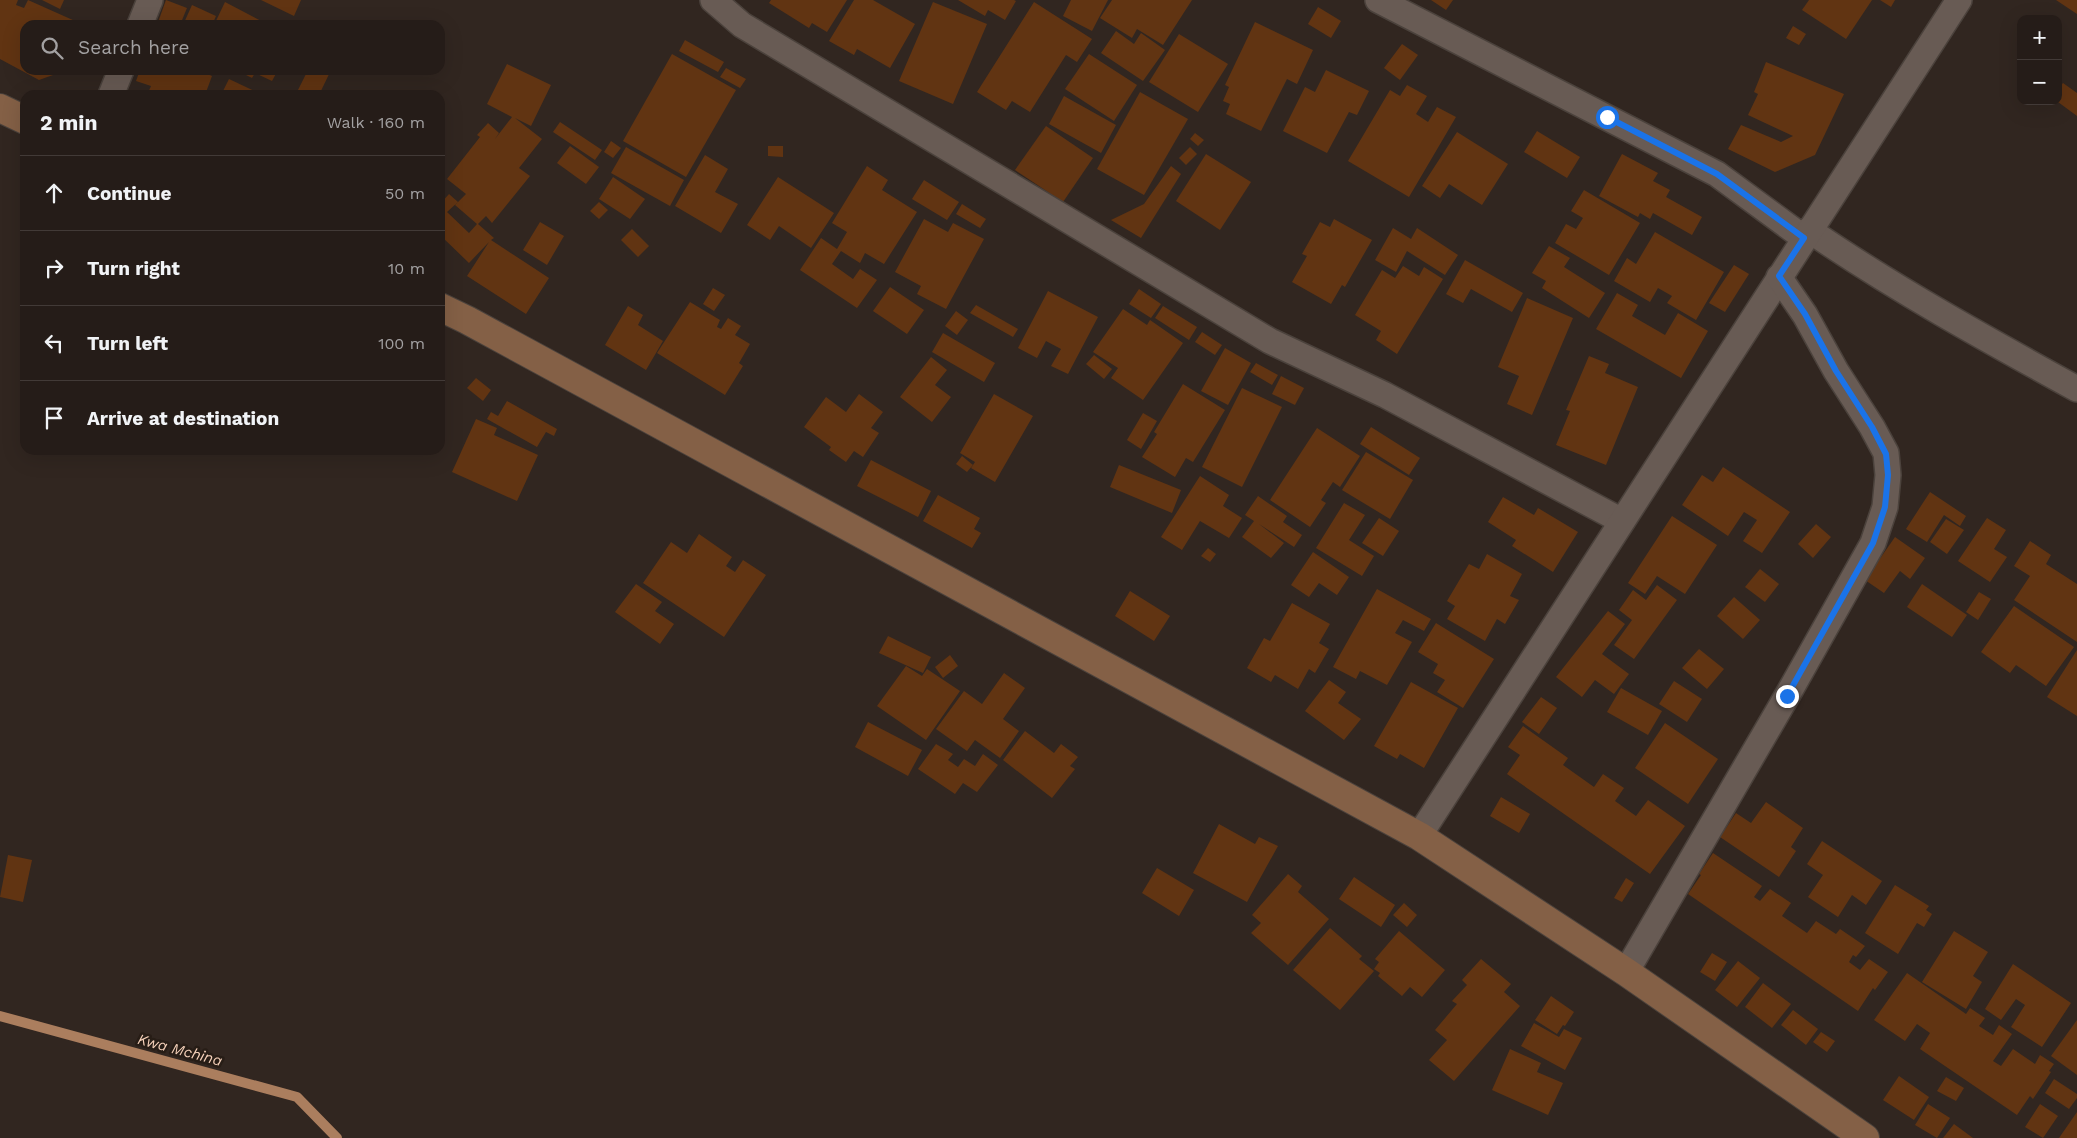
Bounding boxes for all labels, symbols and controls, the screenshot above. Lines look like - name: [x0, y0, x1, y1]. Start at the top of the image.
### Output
- map controls: [2017, 15, 2062, 105]
- button: +: [2017, 15, 2062, 60]
- search box: [20, 20, 445, 75]
- icon: search: [38, 34, 66, 62]
- text: Search here: [78, 36, 189, 59]
- button: −: [2017, 60, 2062, 105]
- route start: [1596, 106, 1619, 129]
- text: 2 min: [40, 110, 97, 135]
- text: Walk · 160 m: [327, 113, 425, 132]
- icon: ahead: [40, 179, 68, 207]
- text: Continue: [87, 182, 171, 205]
- text: 50 m: [385, 184, 425, 203]
- icon: right: [40, 254, 68, 282]
- text: Turn right: [87, 257, 180, 280]
- text: 10 m: [388, 259, 425, 278]
- icon: left: [40, 329, 68, 357]
- text: Turn left: [87, 332, 168, 355]
- text: 100 m: [378, 334, 425, 353]
- icon: arrive: [40, 404, 68, 432]
- text: Arrive at destination: [87, 407, 279, 430]
- route end: [1776, 685, 1799, 708]
- water label: Kwa Mchina: [136, 1030, 224, 1070]

